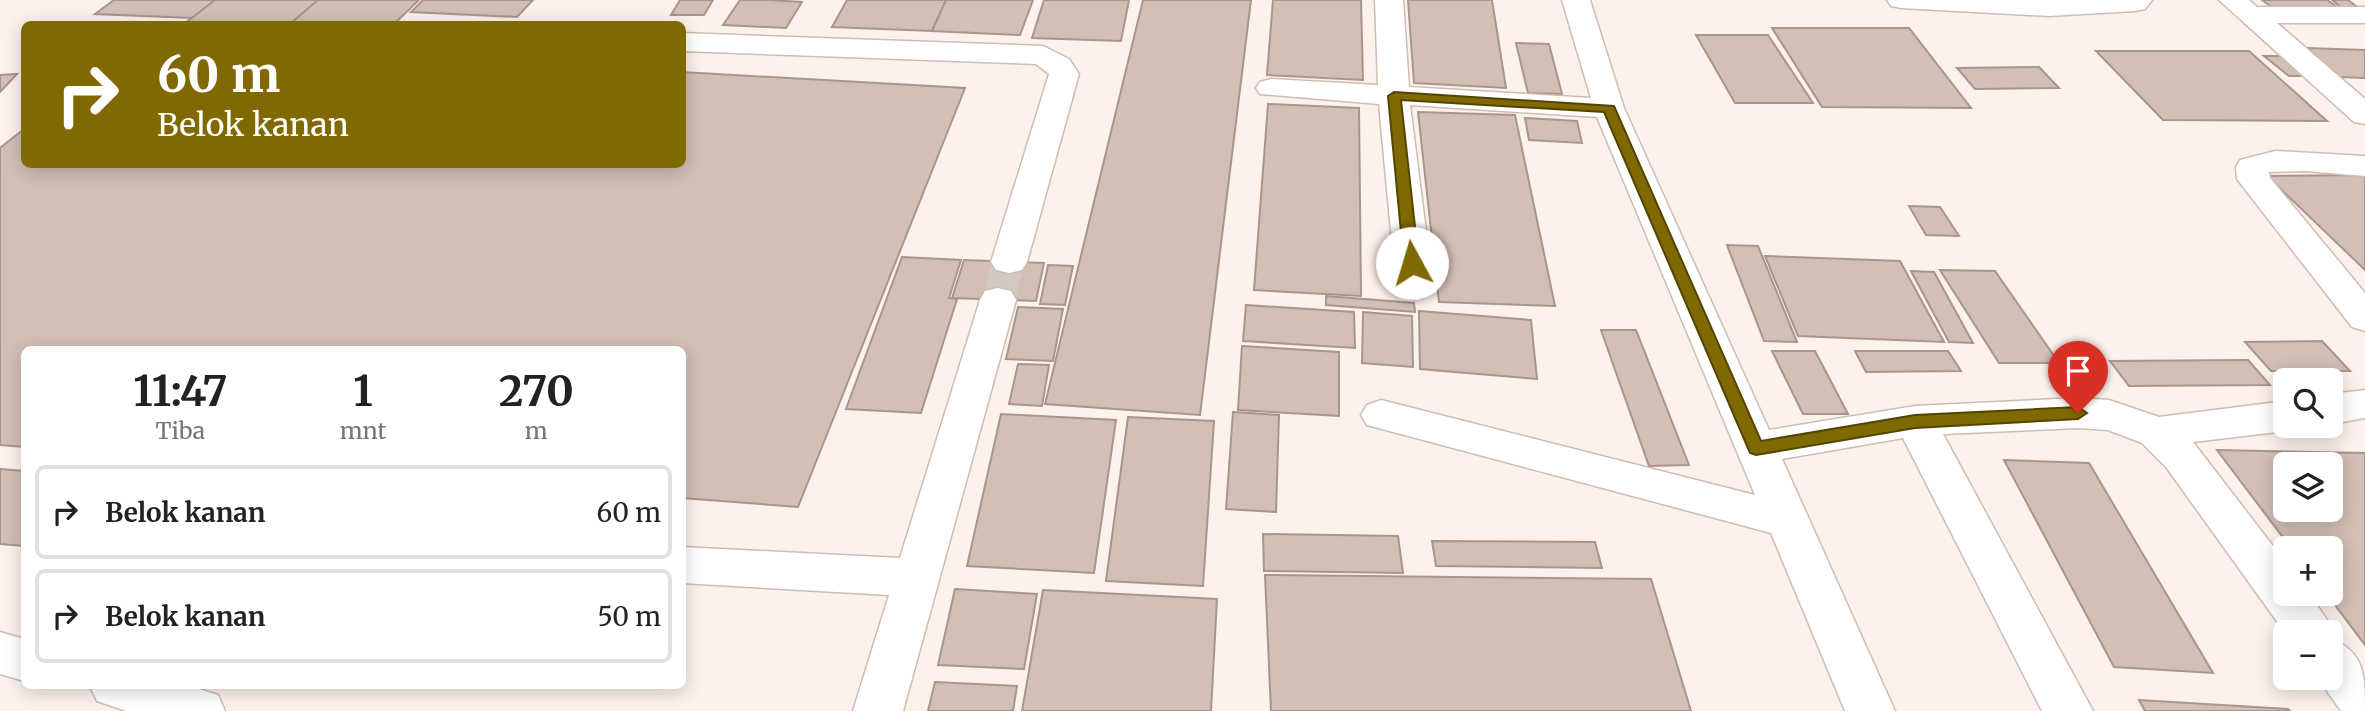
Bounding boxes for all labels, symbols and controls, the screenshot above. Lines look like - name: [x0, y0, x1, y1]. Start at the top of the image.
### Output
- text: 60 m: [157, 44, 280, 105]
- icon: right: [42, 49, 133, 140]
- text: Belok kanan: [157, 105, 349, 145]
- position arrow: [1375, 226, 1449, 300]
- pin: [2048, 341, 2108, 413]
- icon: arrive: [2059, 352, 2097, 390]
- text: 11:47: [133, 365, 227, 417]
- text: 1: [353, 365, 373, 417]
- text: 270: [499, 365, 574, 417]
- map controls: [2273, 368, 2343, 690]
- button: search: [2273, 368, 2343, 438]
- text: Tiba: [156, 416, 205, 445]
- text: mnt: [340, 416, 386, 445]
- text: m: [525, 416, 548, 445]
- button: layers: [2273, 452, 2343, 522]
- icon: right: [46, 493, 84, 531]
- text: Belok kanan: [105, 496, 265, 529]
- text: 60 m: [597, 496, 661, 529]
- button: +: [2273, 536, 2343, 606]
- icon: right: [46, 597, 84, 635]
- text: Belok kanan: [105, 600, 265, 633]
- text: 50 m: [597, 600, 661, 633]
- button: −: [2273, 620, 2343, 690]

